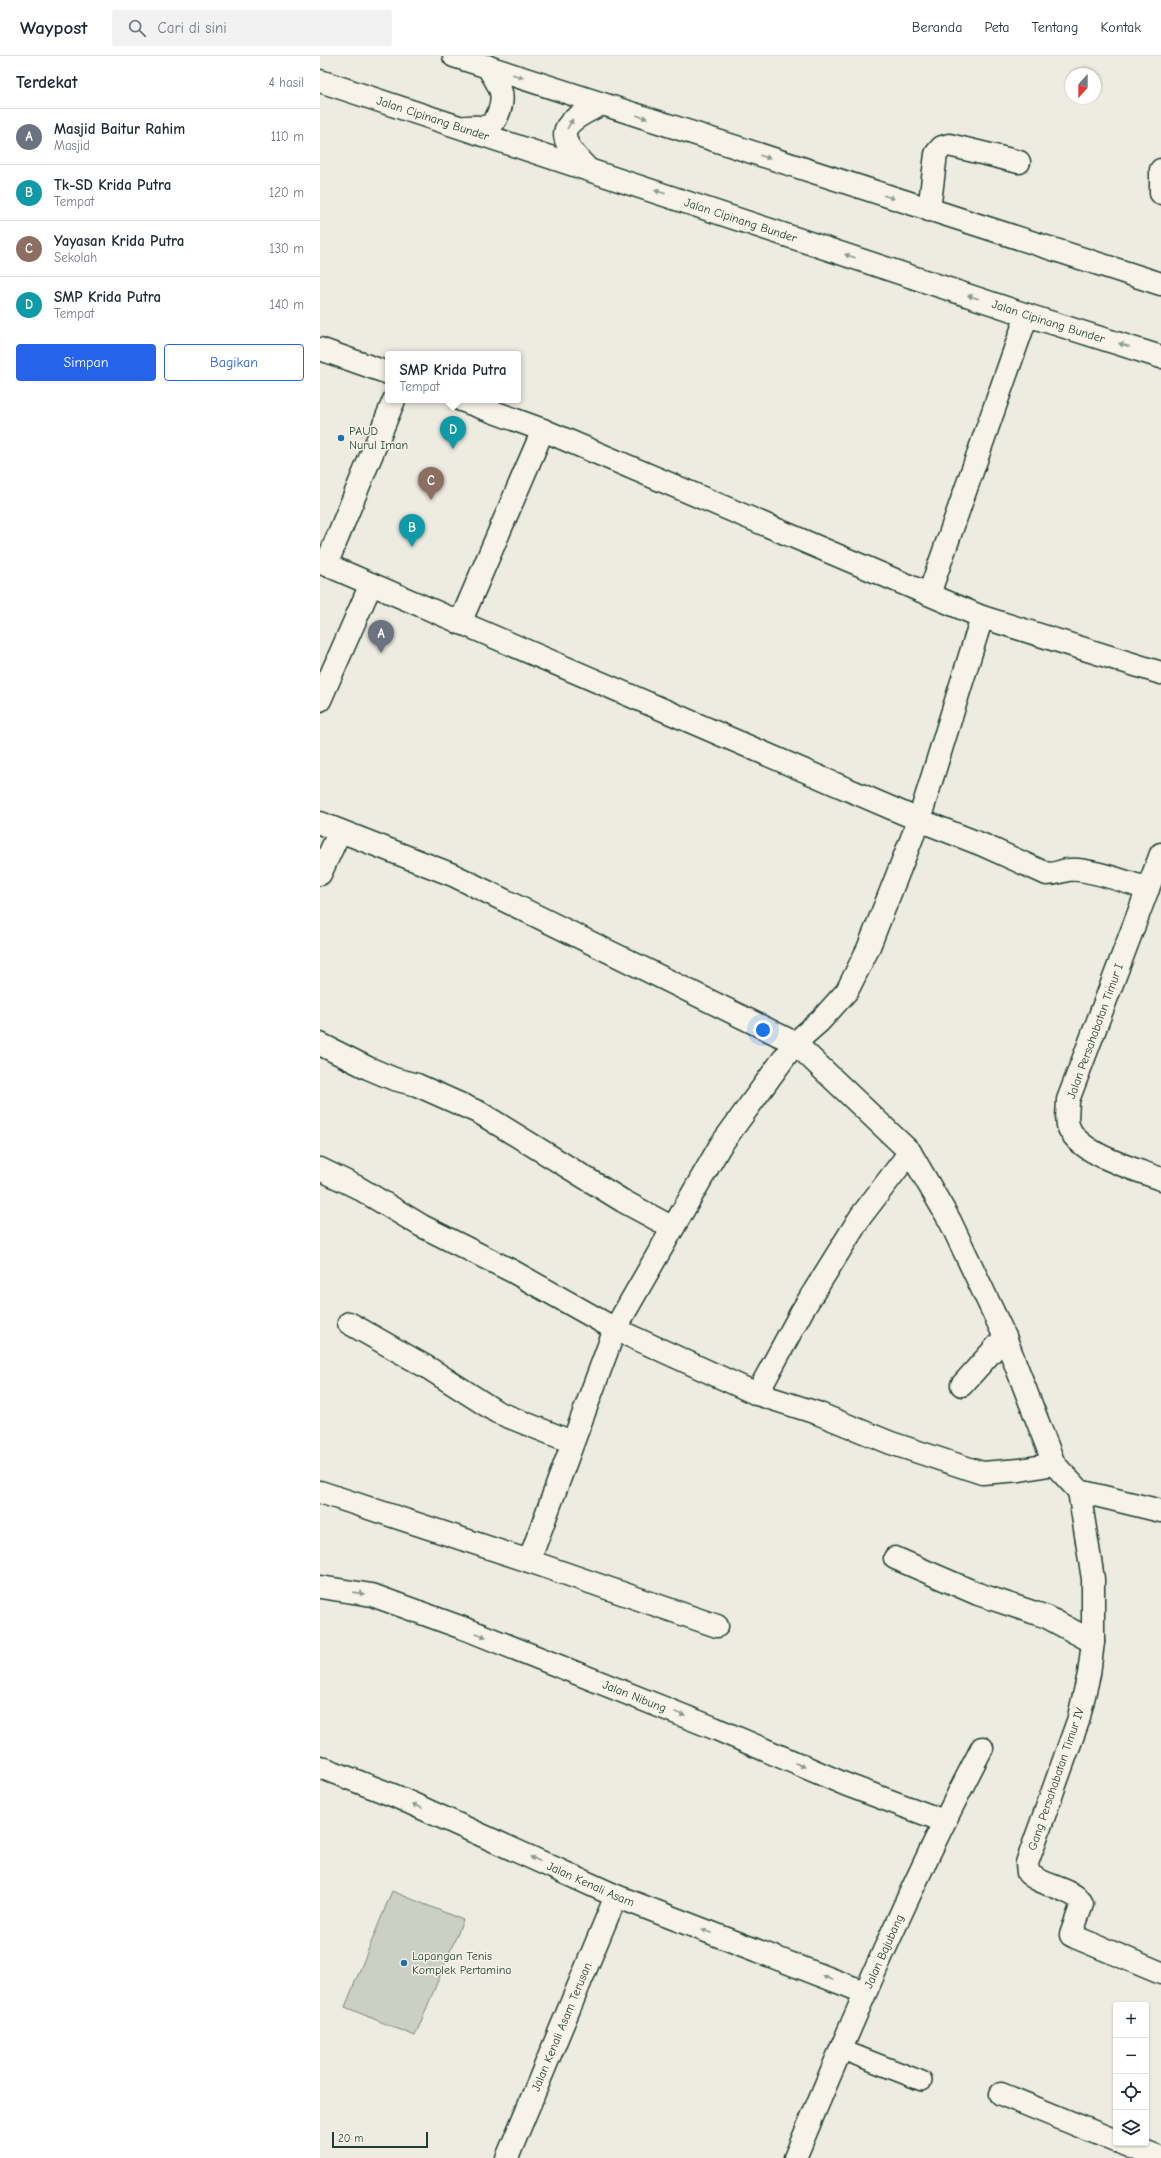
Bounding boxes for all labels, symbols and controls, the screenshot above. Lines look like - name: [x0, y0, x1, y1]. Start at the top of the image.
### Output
- search box: [112, 10, 392, 46]
- text: Waypost: [20, 17, 88, 39]
- icon: search: [126, 17, 148, 39]
- text: Cari di sini: [158, 19, 227, 37]
- text: Beranda: [912, 19, 962, 36]
- text: Peta: [984, 19, 1009, 36]
- text: Tentang: [1031, 19, 1078, 36]
- text: Kontak: [1100, 19, 1141, 36]
- north arrow: [1065, 68, 1101, 104]
- text: Terdekat: [16, 73, 78, 92]
- one-way arrow: [513, 74, 525, 80]
- text: 4 hasil: [268, 75, 304, 90]
- street label: Jalan Cipinang Bunder: [375, 93, 491, 144]
- one-way arrow: [636, 114, 648, 120]
- one-way arrow: [566, 119, 573, 130]
- text: Masjid Baitur Rahim: [54, 120, 185, 138]
- text: A: [25, 129, 33, 144]
- text: 110 m: [271, 129, 304, 144]
- text: Masjid: [54, 138, 90, 153]
- one-way arrow: [760, 154, 772, 160]
- text: Tk-SD Krida Putra: [54, 176, 171, 194]
- text: B: [25, 185, 33, 200]
- text: 120 m: [269, 185, 304, 200]
- one-way arrow: [654, 189, 666, 195]
- text: Tempat: [54, 194, 94, 209]
- one-way arrow: [883, 194, 895, 200]
- street label: Jalan Cipinang Bunder: [683, 195, 799, 245]
- text: Yayasan Krida Putra: [54, 232, 184, 250]
- text: C: [25, 241, 33, 256]
- text: 130 m: [269, 241, 304, 256]
- text: Sekolah: [54, 250, 97, 265]
- one-way arrow: [844, 252, 856, 258]
- text: SMP Krida Putra: [54, 288, 161, 306]
- one-way arrow: [967, 293, 979, 299]
- text: D: [25, 297, 33, 312]
- text: 140 m: [270, 297, 304, 312]
- street label: Jalan Cipinang Bunder: [990, 297, 1107, 346]
- text: Tempat: [54, 306, 94, 321]
- one-way arrow: [1117, 342, 1129, 348]
- button: Simpan: [16, 344, 156, 381]
- button: Bagikan: [164, 344, 304, 381]
- popup: [385, 351, 521, 403]
- text: SMP Krida Putra: [399, 361, 507, 379]
- text: Tempat: [399, 379, 440, 394]
- pin: D: [440, 416, 466, 449]
- place label: PAUD Nurul Iman: [349, 424, 408, 452]
- marker: PAUD Nurul Iman: [336, 433, 346, 443]
- pin: C: [418, 467, 444, 500]
- pin: B: [399, 514, 425, 547]
- pin: A: [368, 620, 394, 653]
- street label: Jalan Persahabatan Timur I: [1064, 961, 1126, 1101]
- your location: [753, 1020, 773, 1040]
- one-way arrow: [353, 1590, 365, 1596]
- one-way arrow: [476, 1632, 488, 1638]
- street label: Jalan Nibung: [601, 1677, 668, 1715]
- street label: Gang Persahabatan Timur IV: [1025, 1705, 1087, 1852]
- one-way arrow: [675, 1711, 686, 1717]
- one-way arrow: [794, 1762, 806, 1768]
- one-way arrow: [411, 1803, 422, 1809]
- one-way arrow: [530, 1856, 541, 1862]
- street label: Jalan Kenali Asam: [545, 1859, 636, 1909]
- street label: Jalan Bajubang: [861, 1912, 907, 1990]
- one-way arrow: [700, 1928, 712, 1934]
- place label: Lapangan Tenis Komplek Pertamina: [412, 1949, 512, 1977]
- marker: Lapangan Tenis Komplek Pertamina: [399, 1958, 409, 1968]
- street label: Jalan Kenali Asam Terusan: [529, 1960, 595, 2093]
- one-way arrow: [822, 1974, 834, 1980]
- map controls: [1113, 2002, 1149, 2146]
- button: +: [1113, 2002, 1149, 2038]
- button: −: [1113, 2038, 1149, 2074]
- button: locate: [1113, 2074, 1149, 2110]
- button: layers: [1113, 2110, 1149, 2146]
- scale bar: [332, 2130, 428, 2149]
- text: 20 m: [338, 2132, 363, 2145]

